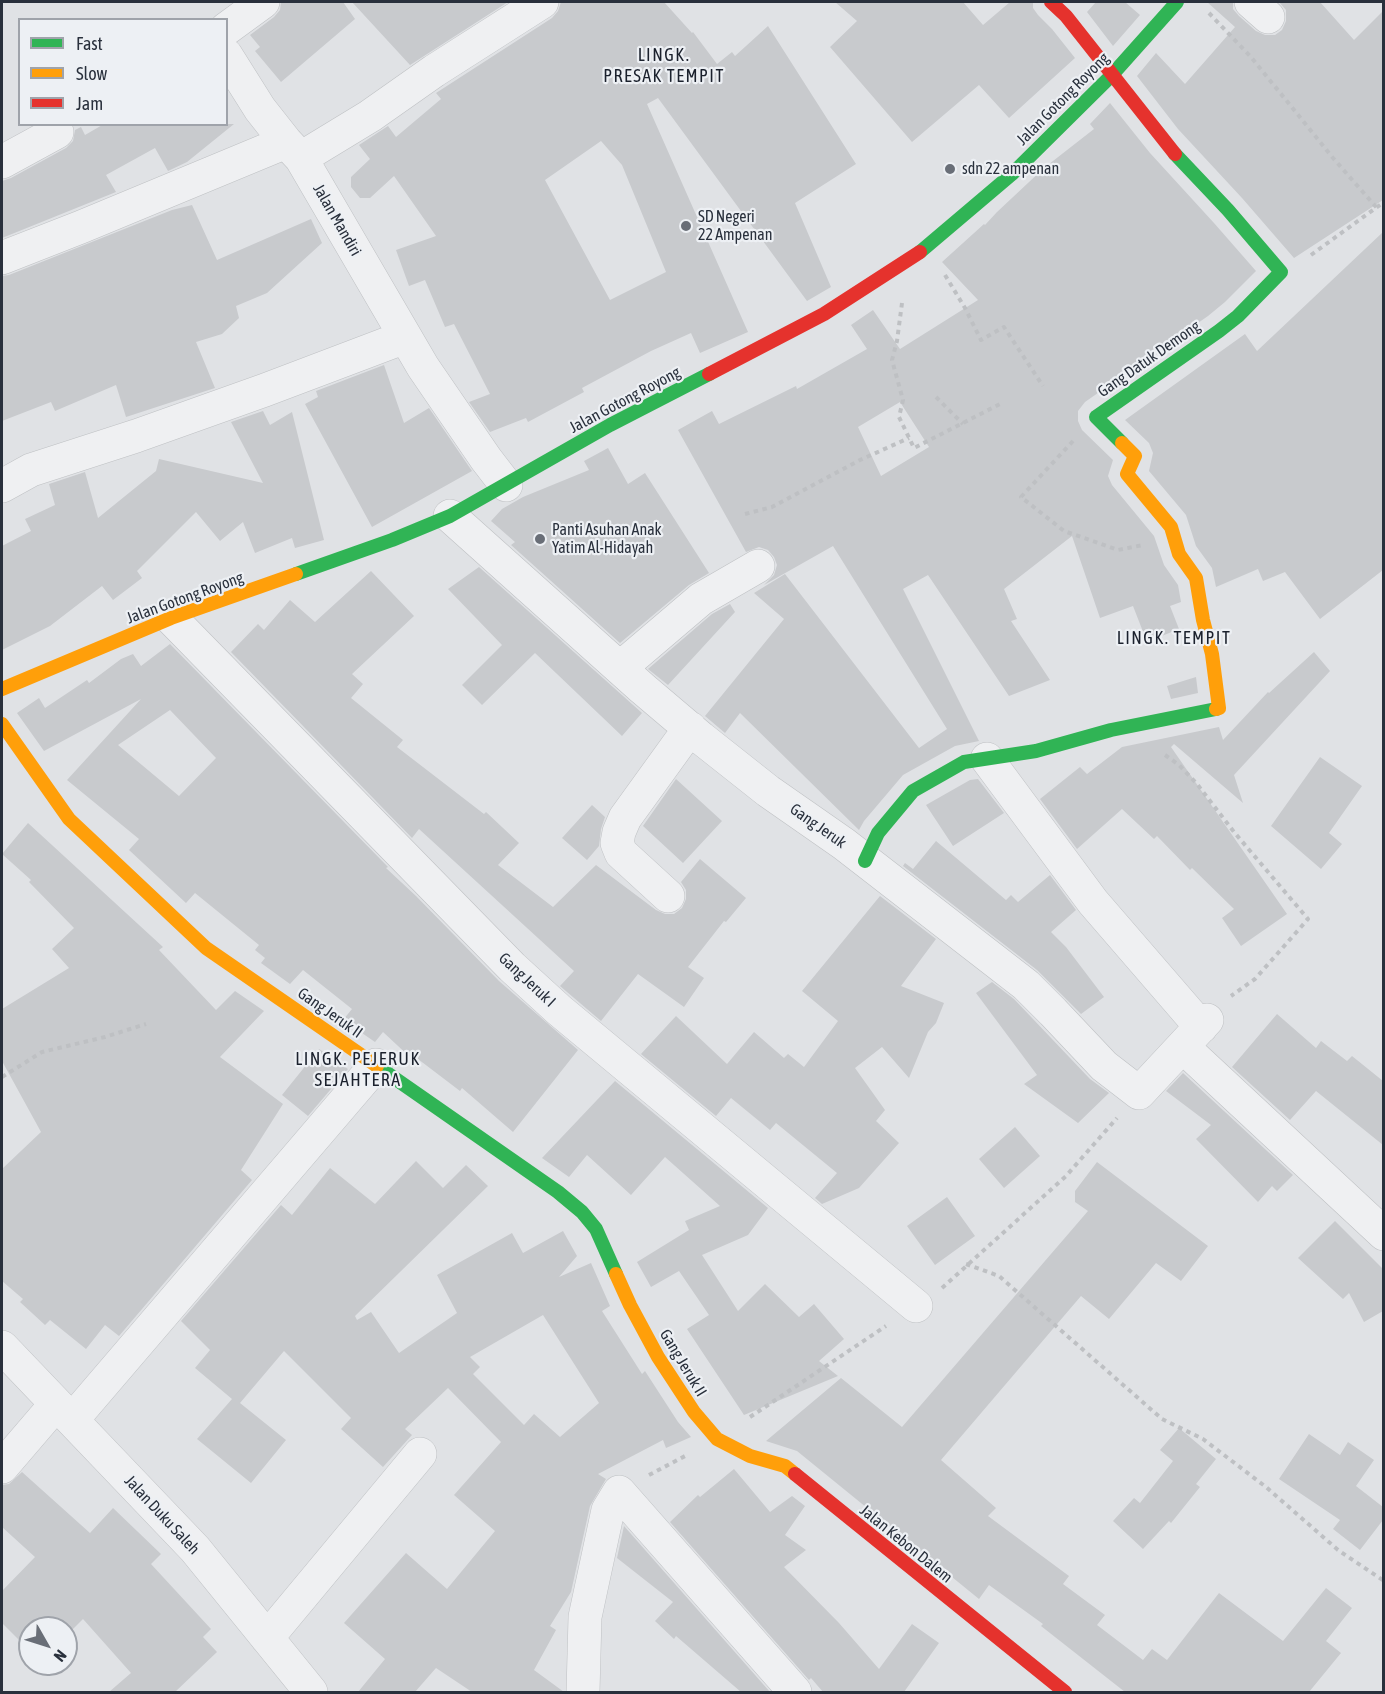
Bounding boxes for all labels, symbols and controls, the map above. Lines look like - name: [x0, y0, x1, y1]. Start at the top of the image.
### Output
- legend: [18, 18, 228, 126]
- text: Fast: [76, 33, 103, 54]
- district label: LINGK. PRESAK TEMPIT: [603, 44, 725, 86]
- street label: Jalan Gotong Royong: [1013, 49, 1113, 149]
- text: Slow: [76, 63, 107, 84]
- text: Jam: [76, 93, 103, 114]
- place label: sdn 22 ampenan: [962, 159, 1059, 179]
- marker: sdn 22 ampenan: [943, 162, 957, 176]
- street label: Jalan Mandiri: [309, 181, 365, 259]
- place label: SD Negeri 22 Ampenan: [698, 207, 772, 245]
- marker: SD Negeri 22 Ampenan: [679, 219, 693, 233]
- street label: Gang Datuk Demong: [1094, 317, 1204, 401]
- street label: Jalan Gotong Royong: [566, 363, 684, 437]
- place label: Panti Asuhan Anak Yatim Al-Hidayah: [552, 520, 662, 558]
- marker: Panti Asuhan Anak Yatim Al-Hidayah: [533, 532, 547, 546]
- street label: Jalan Gotong Royong: [124, 568, 246, 628]
- district label: LINGK. TEMPIT: [1117, 627, 1231, 649]
- street label: Gang Jeruk: [786, 800, 850, 852]
- street label: Gang Jeruk I: [495, 949, 559, 1011]
- street label: Gang Jeruk II: [294, 984, 366, 1042]
- district label: LINGK. PEJERUK SEJAHTERA: [295, 1048, 421, 1090]
- street label: Gang Jeruk II: [655, 1326, 711, 1400]
- street label: Jalan Duku Saleh: [121, 1471, 203, 1559]
- street label: Jalan Kebon Dalem: [856, 1501, 956, 1587]
- north arrow: [18, 1616, 78, 1676]
- text: N: [50, 1647, 70, 1665]

